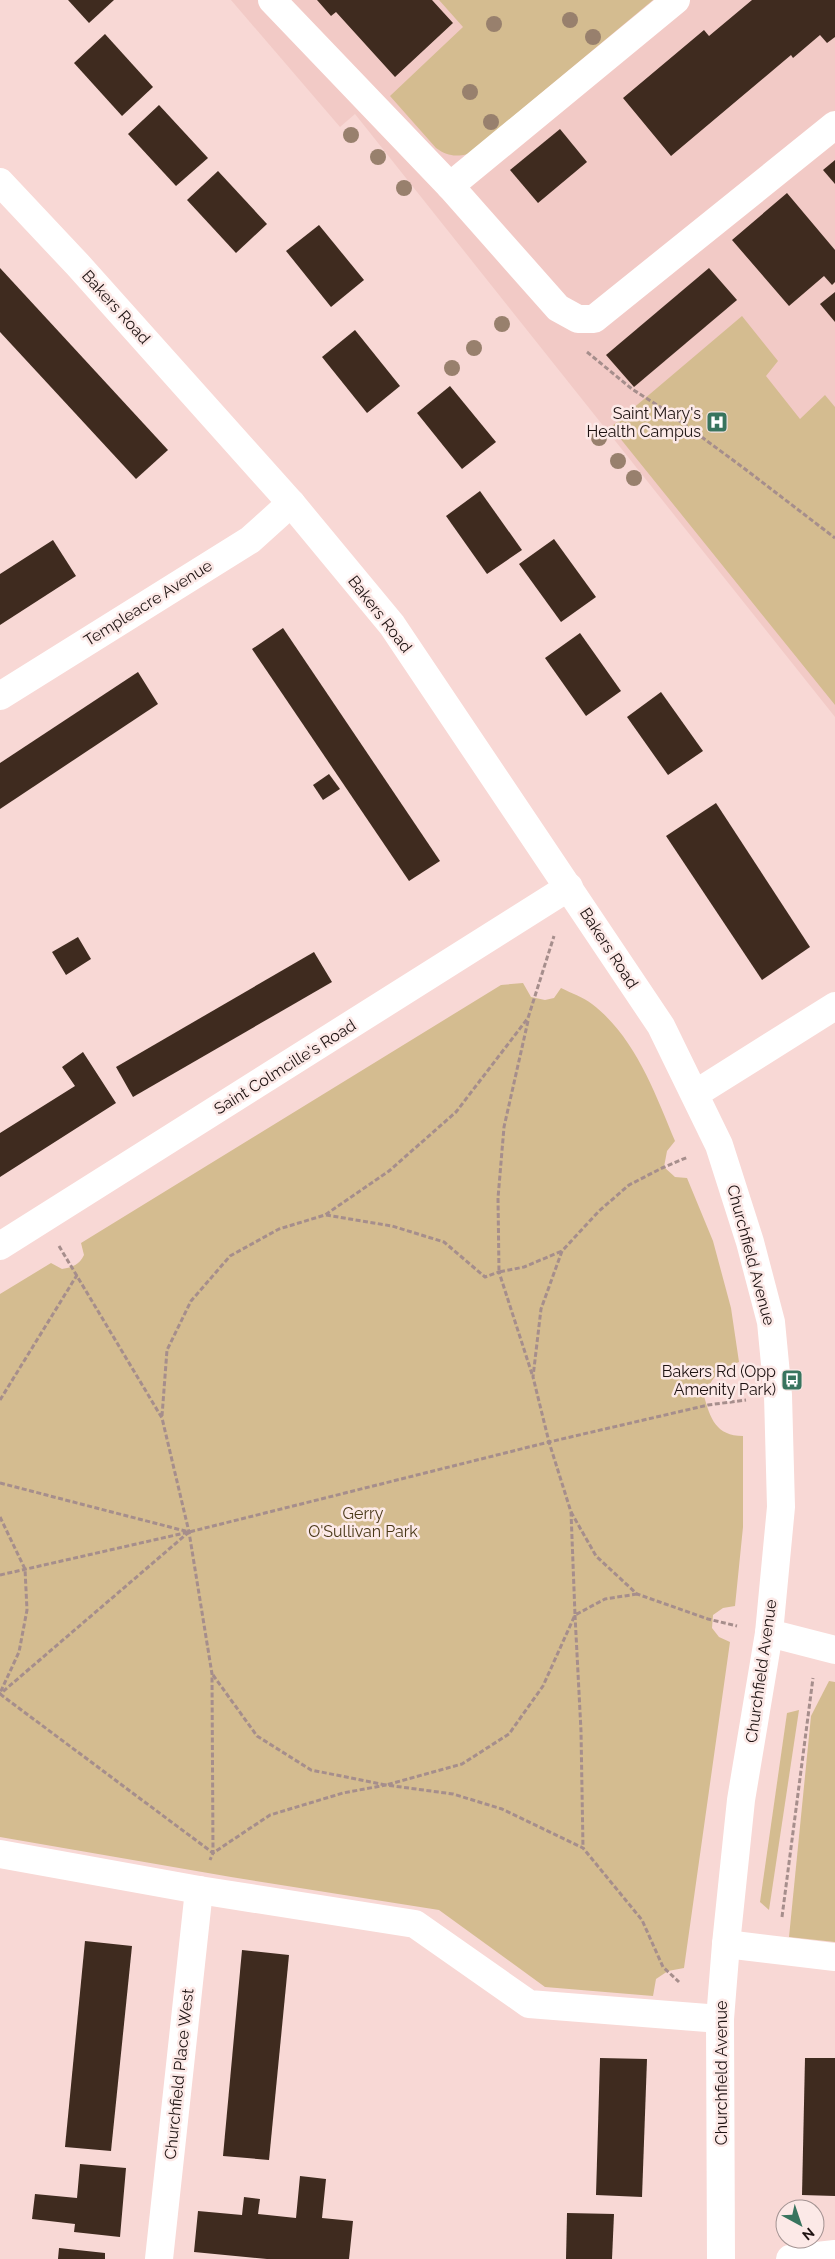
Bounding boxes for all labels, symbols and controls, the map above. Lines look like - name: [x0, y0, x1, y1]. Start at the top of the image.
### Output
- street label: Bakers Road: [78, 266, 154, 348]
- place label: Saint Mary's Health Campus: [587, 404, 701, 441]
- hospital icon: Saint Mary's Health Campus: [705, 410, 729, 434]
- street label: Templeacre Avenue: [80, 556, 216, 650]
- street label: Bakers Road: [344, 572, 416, 656]
- street label: Bakers Road: [576, 904, 642, 992]
- street label: Saint Colmcille's Road: [211, 1016, 359, 1118]
- street label: Churchfield Avenue: [723, 1183, 779, 1327]
- place label: Bakers Rd (Opp Amenity Park): [662, 1362, 776, 1399]
- bus stop icon: Bakers Rd (Opp Amenity Park): [780, 1368, 804, 1392]
- park label: Gerry O'Sullivan Park: [308, 1504, 418, 1541]
- street label: Churchfield Avenue: [742, 1598, 780, 1744]
- street label: Churchfield Place West: [161, 1987, 197, 2160]
- street label: Churchfield Avenue: [712, 2001, 731, 2145]
- north arrow: [775, 2199, 825, 2249]
- text: N: [799, 2224, 818, 2244]

